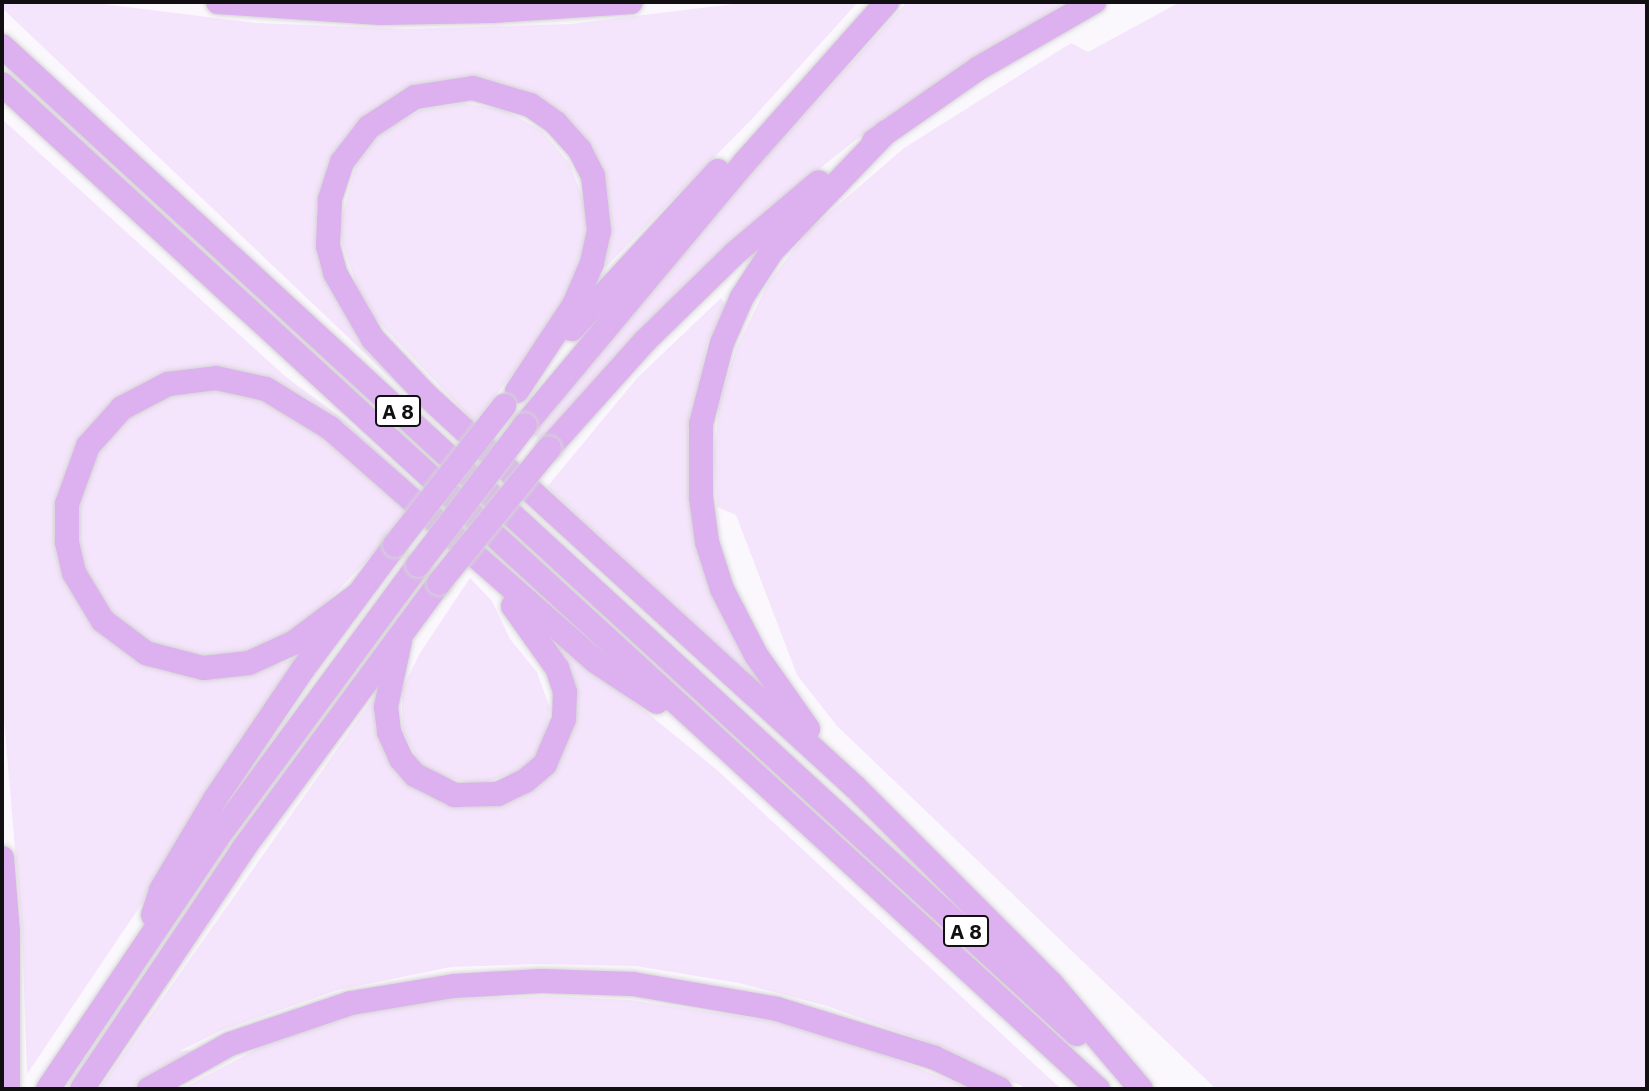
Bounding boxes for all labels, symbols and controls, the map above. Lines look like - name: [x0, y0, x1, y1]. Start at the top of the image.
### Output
- road number: A 8: [374, 394, 422, 428]
- road number: A 8: [942, 914, 990, 948]

